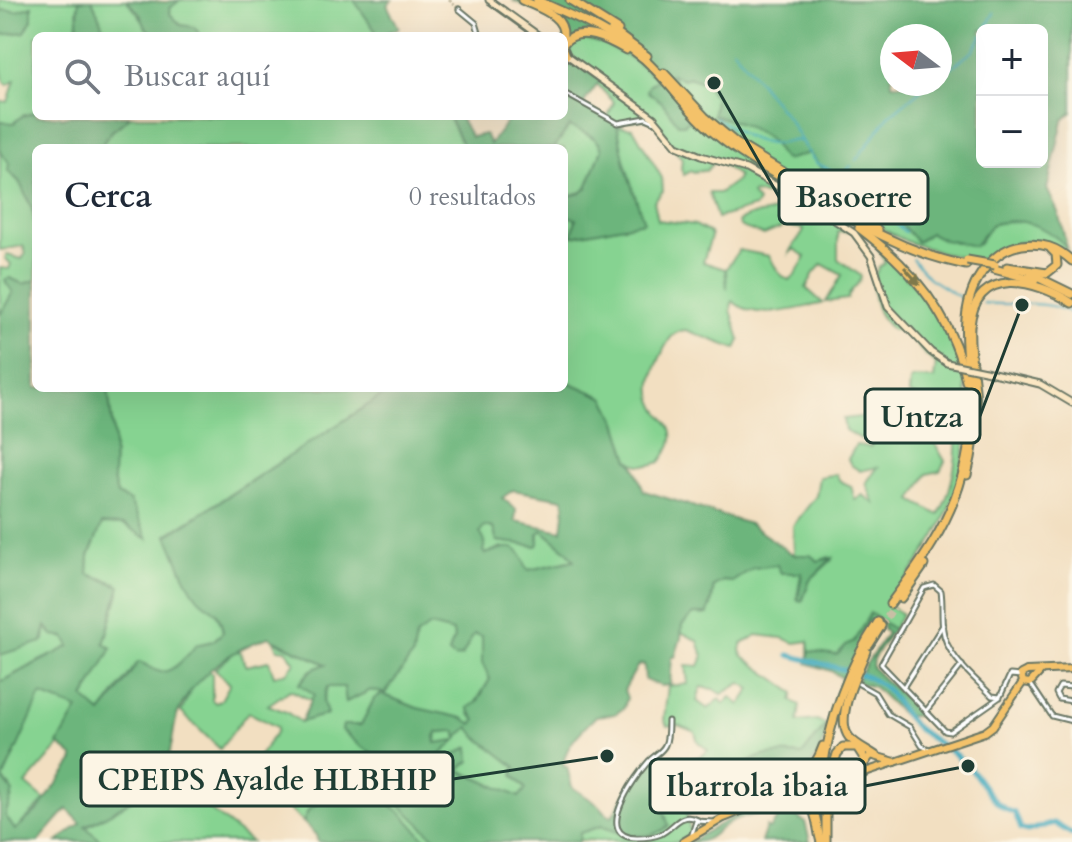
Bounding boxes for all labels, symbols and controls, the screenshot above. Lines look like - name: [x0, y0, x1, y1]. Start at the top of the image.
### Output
- north arrow: [880, 24, 952, 96]
- map controls: [976, 24, 1048, 168]
- button: +: [976, 24, 1048, 96]
- search box: [32, 32, 568, 120]
- icon: search: [60, 54, 104, 98]
- text: Buscar aquí: [124, 56, 270, 97]
- button: −: [976, 96, 1048, 168]
- callout: Basoerre: [779, 170, 928, 224]
- text: Cerca: [64, 173, 152, 219]
- text: Basoerre: [795, 177, 913, 218]
- text: 0 resultados: [409, 179, 536, 214]
- one-way arrow: [903, 266, 920, 286]
- callout: Untza: [865, 389, 980, 443]
- text: Untza: [881, 397, 964, 438]
- callout: CPEIPS Ayalde HLBHIP: [81, 752, 453, 806]
- callout: Ibarrola ibaia: [650, 759, 865, 813]
- text: CPEIPS Ayalde HLBHIP: [97, 760, 437, 801]
- text: Ibarrola ibaia: [666, 766, 849, 807]

